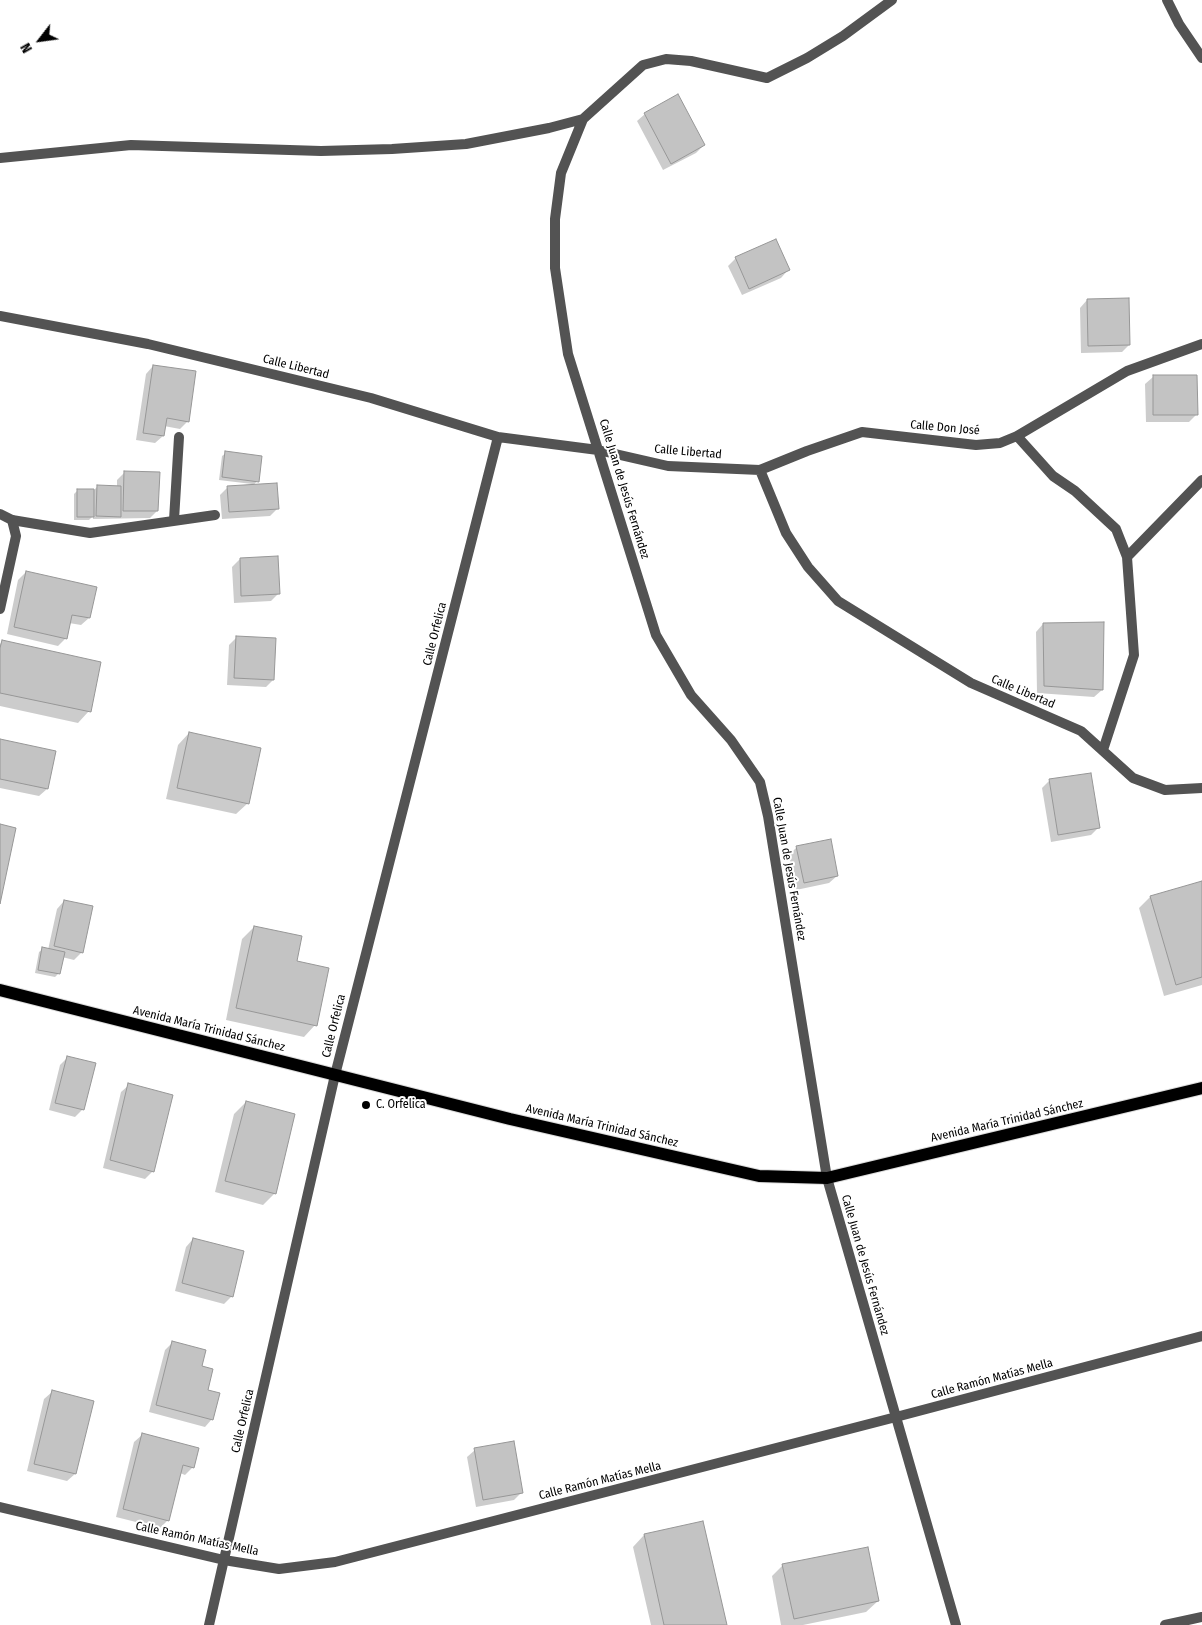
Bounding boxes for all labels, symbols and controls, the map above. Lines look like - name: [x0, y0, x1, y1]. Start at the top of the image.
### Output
- north arrow: [15, 15, 65, 65]
- text: N: [17, 40, 36, 56]
- street label: Calle Libertad: [261, 352, 331, 382]
- street label: Calle Juan de Jesús Fernández: [596, 417, 652, 561]
- street label: Calle Don José: [910, 418, 980, 438]
- street label: Calle Libertad: [654, 442, 722, 462]
- street label: Calle Orfelica: [420, 601, 450, 667]
- street label: Calle Libertad: [989, 672, 1057, 712]
- street label: Calle Juan de Jesús Fernández: [769, 796, 809, 942]
- street label: Calle Orfelica: [319, 993, 349, 1059]
- street label: Avenida María Trinidad Sánchez: [132, 1003, 286, 1055]
- street label: Avenida María Trinidad Sánchez: [929, 1096, 1085, 1146]
- place label: C. Orfelica: [376, 1098, 426, 1112]
- marker: C. Orfelica: [360, 1099, 372, 1111]
- street label: Avenida María Trinidad Sánchez: [524, 1101, 680, 1151]
- street label: Calle Juan de Jesús Fernández: [838, 1193, 892, 1337]
- street label: Calle Ramón Matías Mella: [930, 1356, 1054, 1402]
- street label: Calle Orfelica: [229, 1388, 257, 1454]
- street label: Calle Ramón Matías Mella: [537, 1459, 663, 1503]
- street label: Calle Ramón Matías Mella: [134, 1519, 260, 1559]

